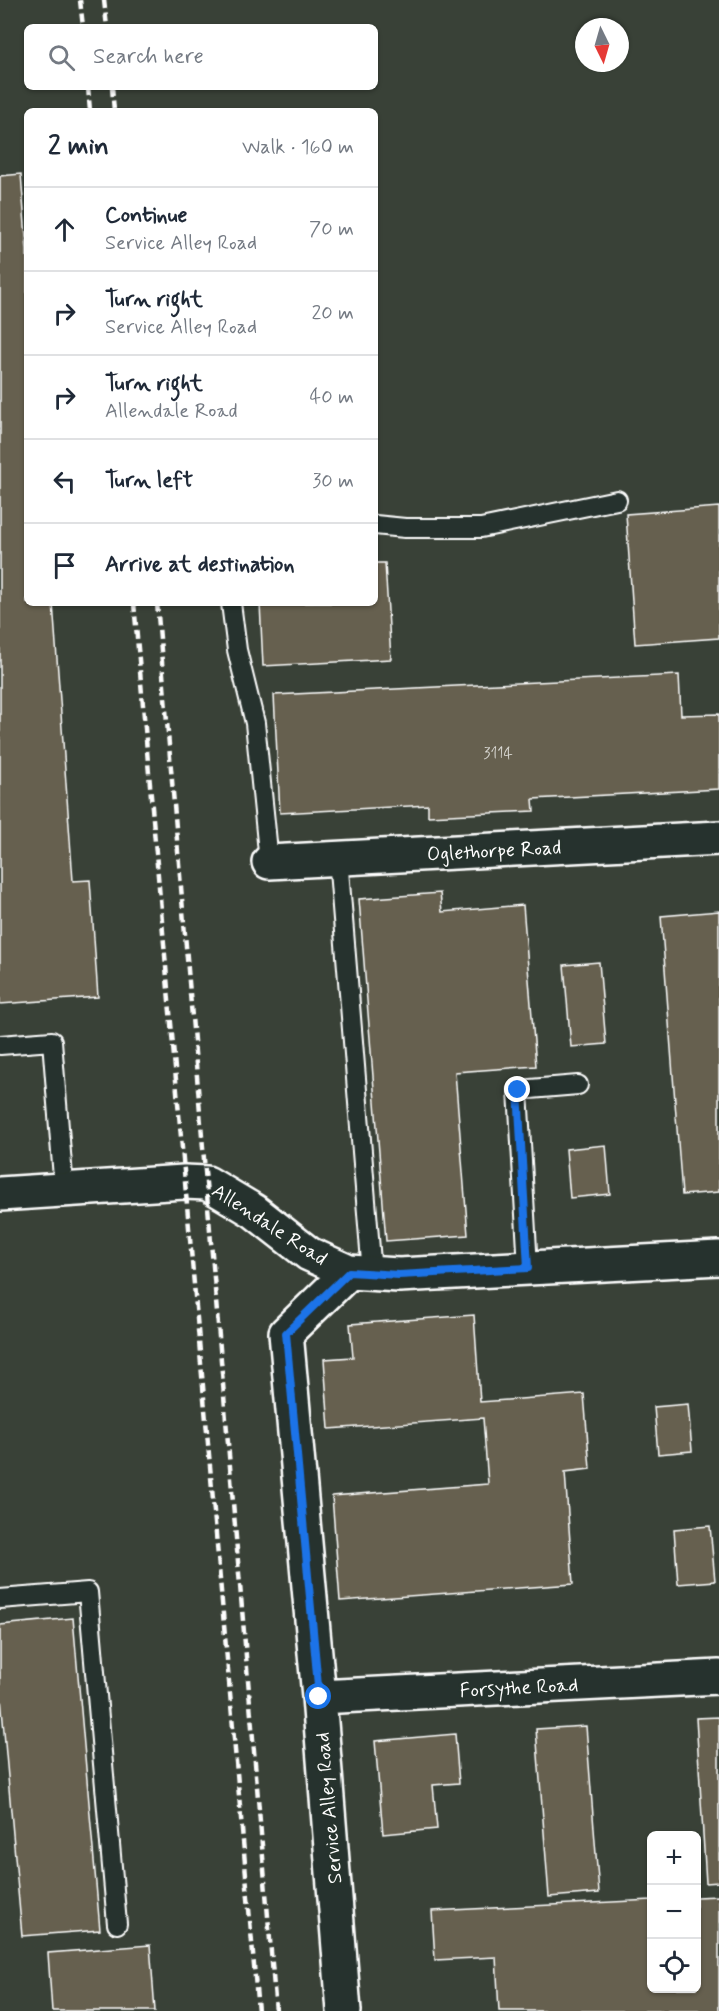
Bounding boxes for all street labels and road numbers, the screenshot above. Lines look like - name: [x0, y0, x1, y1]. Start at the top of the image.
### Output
- street label: Oglethorpe Road: [426, 834, 562, 869]
- street label: Allendale Road: [206, 1178, 332, 1273]
- street label: Forsythe Road: [459, 1672, 579, 1705]
- street label: Service Alley Road: [309, 1731, 350, 1885]

